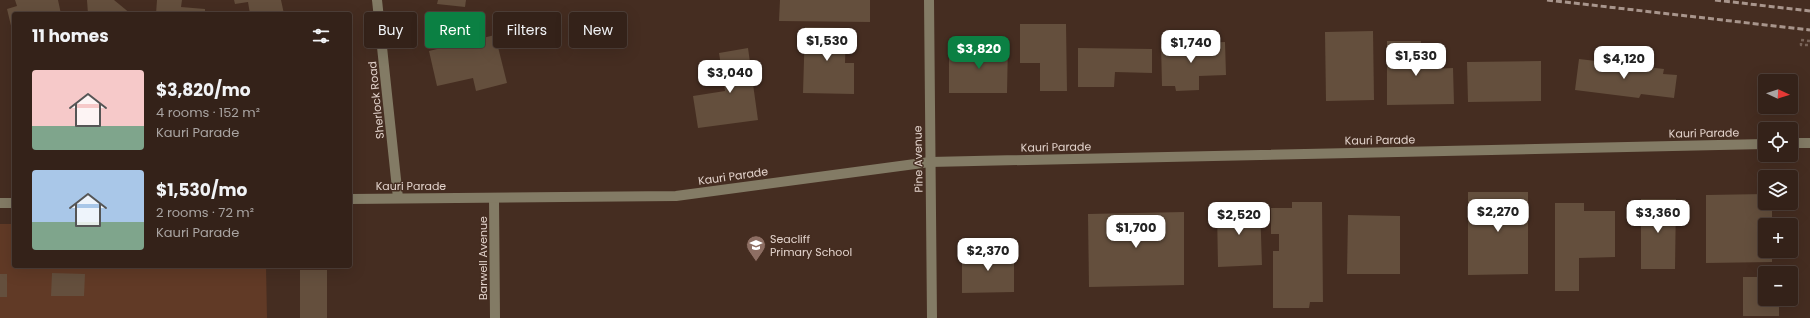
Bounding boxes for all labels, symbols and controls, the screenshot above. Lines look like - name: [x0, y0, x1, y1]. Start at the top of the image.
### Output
- chip: Buy: [364, 12, 417, 48]
- chip: Rent: [425, 12, 485, 48]
- chip: Filters: [493, 12, 561, 48]
- chip: New: [569, 12, 627, 48]
- text: 11 homes: [32, 24, 109, 48]
- icon: filters: [310, 25, 332, 47]
- pin: $1,530: [794, 28, 860, 62]
- pin: $1,740: [1158, 30, 1224, 64]
- text: $1,530: [806, 31, 848, 50]
- text: $1,740: [1170, 33, 1212, 52]
- pin: $3,820: [946, 36, 1012, 70]
- text: $3,820: [957, 39, 1001, 58]
- pin: $1,530: [1383, 43, 1449, 77]
- text: $1,530: [1395, 46, 1437, 65]
- pin: $4,120: [1591, 46, 1657, 80]
- text: $4,120: [1603, 49, 1645, 68]
- street label: Sherlock Road: [364, 60, 388, 140]
- pin: $3,040: [697, 60, 763, 94]
- text: $3,040: [707, 63, 753, 82]
- north arrow: [1758, 74, 1798, 114]
- map controls: [1758, 74, 1798, 306]
- text: $3,820/mo: [156, 78, 251, 102]
- icon: home: [64, 86, 112, 134]
- text: 4 rooms · 152 m²: [156, 103, 260, 122]
- button: locate: [1758, 122, 1798, 162]
- text: Kauri Parade: [156, 123, 239, 142]
- street label: Kauri Parade: [1669, 124, 1740, 142]
- street label: Pine Avenue: [909, 125, 927, 193]
- street label: Kauri Parade: [1345, 131, 1416, 149]
- street label: Kauri Parade: [1021, 138, 1092, 156]
- street label: Kauri Parade: [697, 163, 769, 189]
- button: layers: [1758, 170, 1798, 210]
- text: $1,530/mo: [156, 178, 247, 202]
- street label: Kauri Parade: [376, 178, 446, 194]
- icon: home: [64, 186, 112, 234]
- pin: $2,270: [1465, 199, 1531, 233]
- pin: $3,360: [1625, 200, 1691, 234]
- pin: $2,520: [1206, 202, 1272, 236]
- text: $2,270: [1477, 202, 1519, 221]
- text: 2 rooms · 72 m²: [156, 203, 254, 222]
- text: $3,360: [1636, 203, 1680, 222]
- text: $2,520: [1217, 205, 1261, 224]
- pin: $1,700: [1103, 215, 1169, 249]
- street label: Barwell Avenue: [475, 216, 491, 300]
- text: $1,700: [1115, 218, 1157, 237]
- button: +: [1758, 218, 1798, 258]
- text: Kauri Parade: [156, 223, 239, 242]
- place label: Seacliff Primary School: [770, 231, 852, 260]
- school or university icon: Seacliff Primary School: [745, 234, 767, 262]
- pin: $2,370: [955, 238, 1021, 272]
- text: $2,370: [966, 241, 1010, 260]
- button: −: [1758, 266, 1798, 306]

